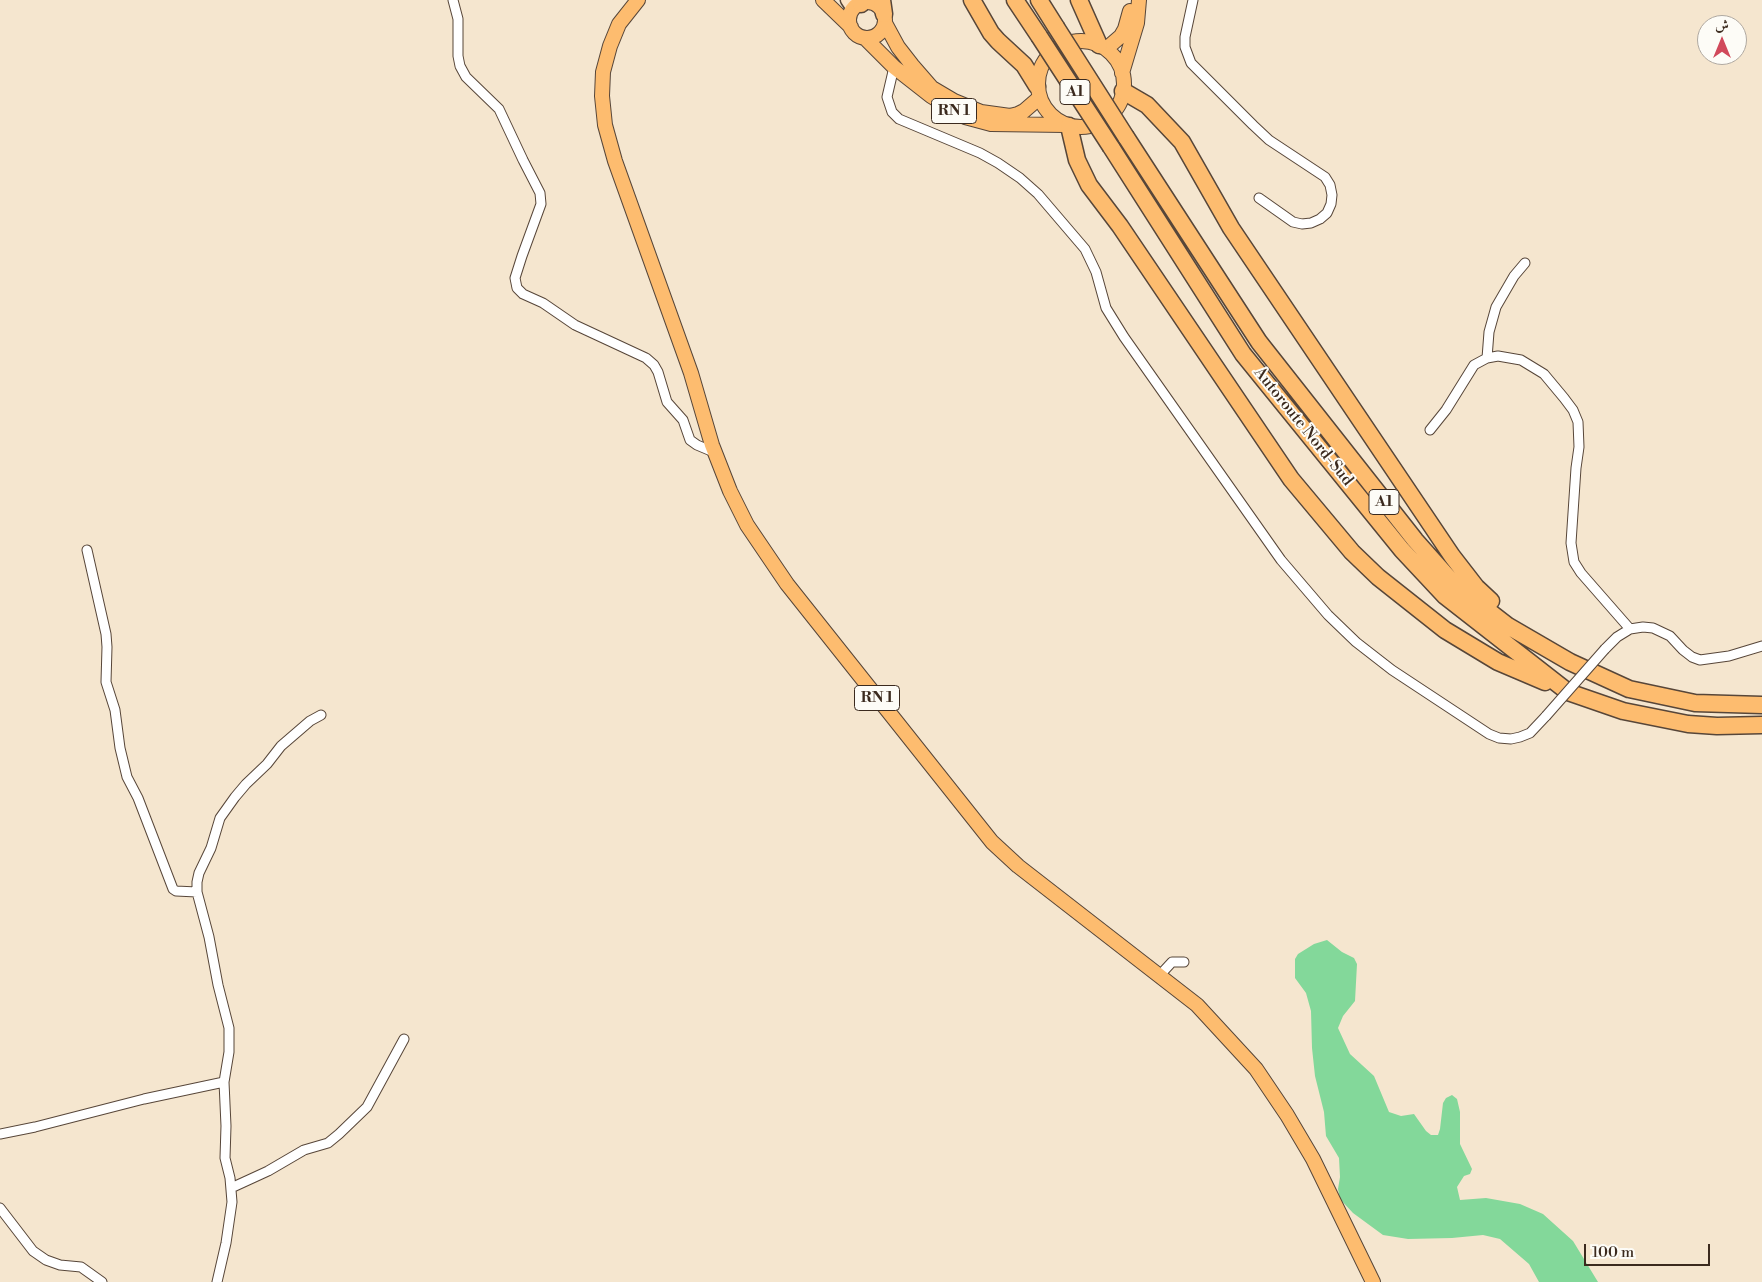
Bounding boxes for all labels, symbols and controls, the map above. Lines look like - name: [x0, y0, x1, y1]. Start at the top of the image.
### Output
- north arrow: [1697, 15, 1747, 65]
- text: ش: [1715, 17, 1729, 35]
- road number: A1: [1060, 80, 1090, 104]
- road number: RN 1: [932, 98, 976, 124]
- street label: Autoroute Nord-Sud: [1249, 364, 1357, 490]
- road number: A1: [1369, 490, 1399, 514]
- road number: RN 1: [854, 686, 900, 710]
- scale bar: [1587, 1234, 1713, 1266]
- text: 100 m: [1592, 1243, 1634, 1262]

